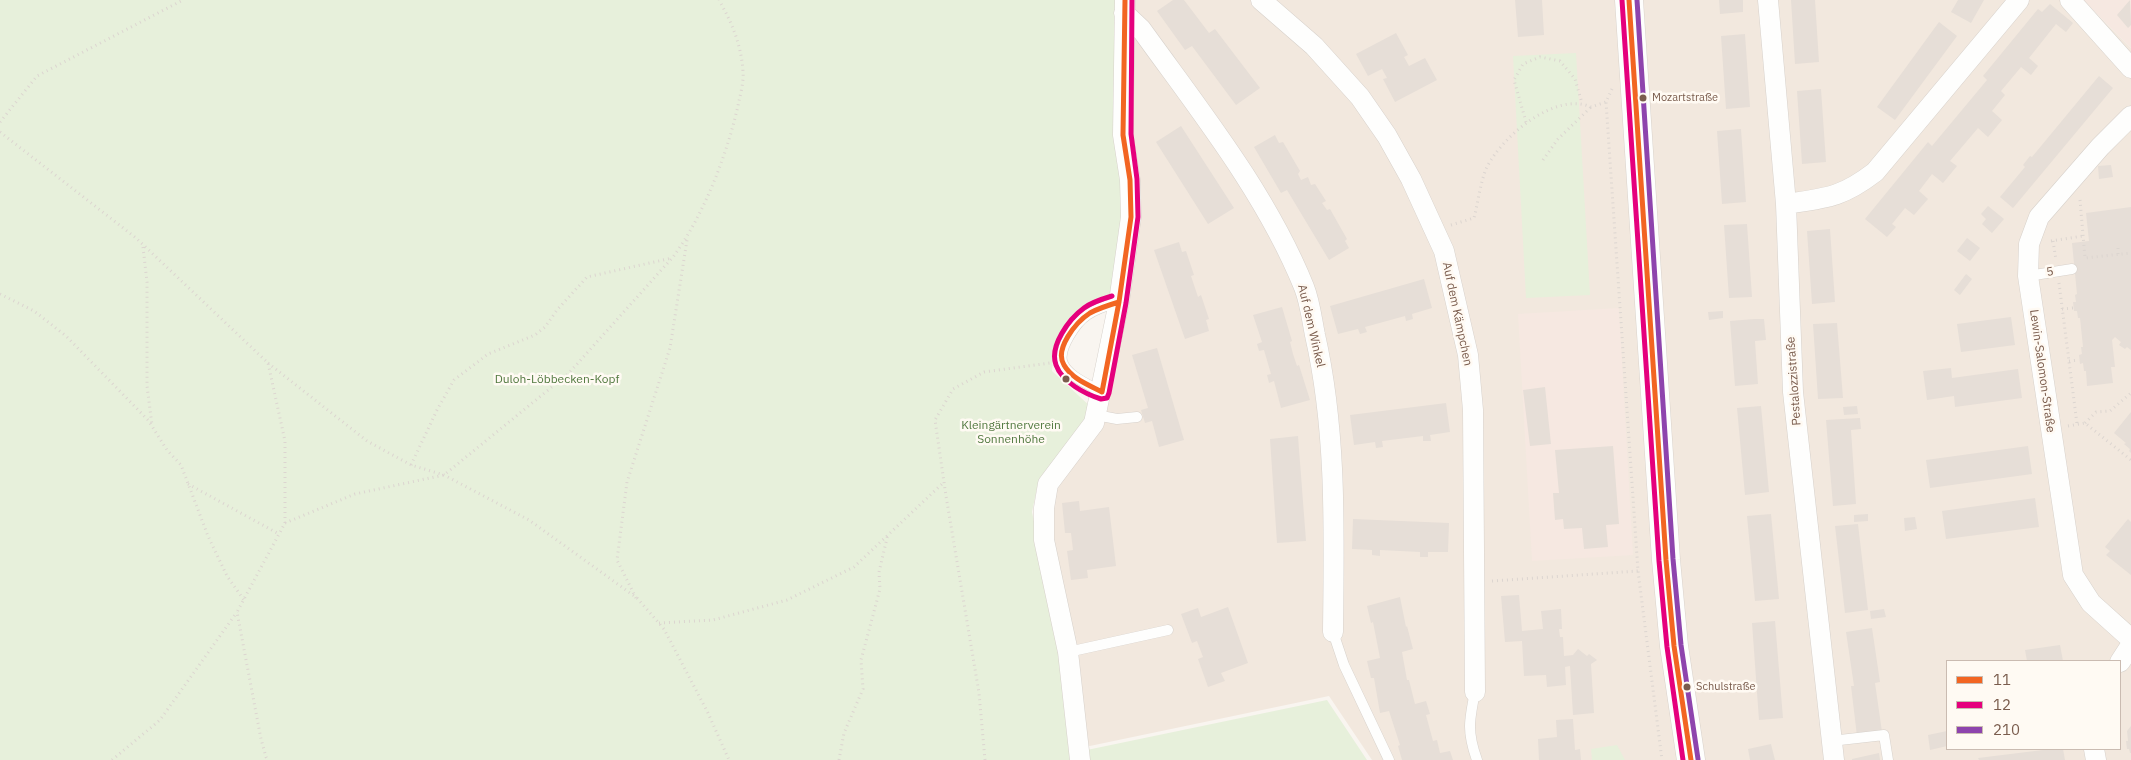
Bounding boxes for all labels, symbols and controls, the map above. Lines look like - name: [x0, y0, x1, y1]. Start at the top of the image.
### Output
- place label: Mozartstraße: [1652, 91, 1718, 105]
- marker: Mozartstraße: [1638, 93, 1648, 103]
- street label: Auf dem Kämpchen: [1439, 261, 1475, 367]
- street label: 5: [2045, 264, 2055, 280]
- street label: Auf dem Winkel: [1294, 283, 1328, 369]
- street label: Lewin-Salomon-Straße: [2026, 309, 2058, 433]
- street label: Pestalozzistraße: [1784, 336, 1804, 426]
- park label: Duloh-Löbbecken-Kopf: [495, 373, 619, 387]
- unlabelled marker: [1061, 374, 1071, 384]
- park label: Kleingärtnerverein Sonnenhöhe: [961, 419, 1061, 447]
- legend: [1946, 660, 2121, 750]
- text: 11: [1993, 670, 2011, 689]
- place label: Schulstraße: [1696, 680, 1755, 694]
- marker: Schulstraße: [1682, 682, 1692, 692]
- text: 12: [1993, 695, 2011, 714]
- text: 210: [1993, 720, 2020, 739]

